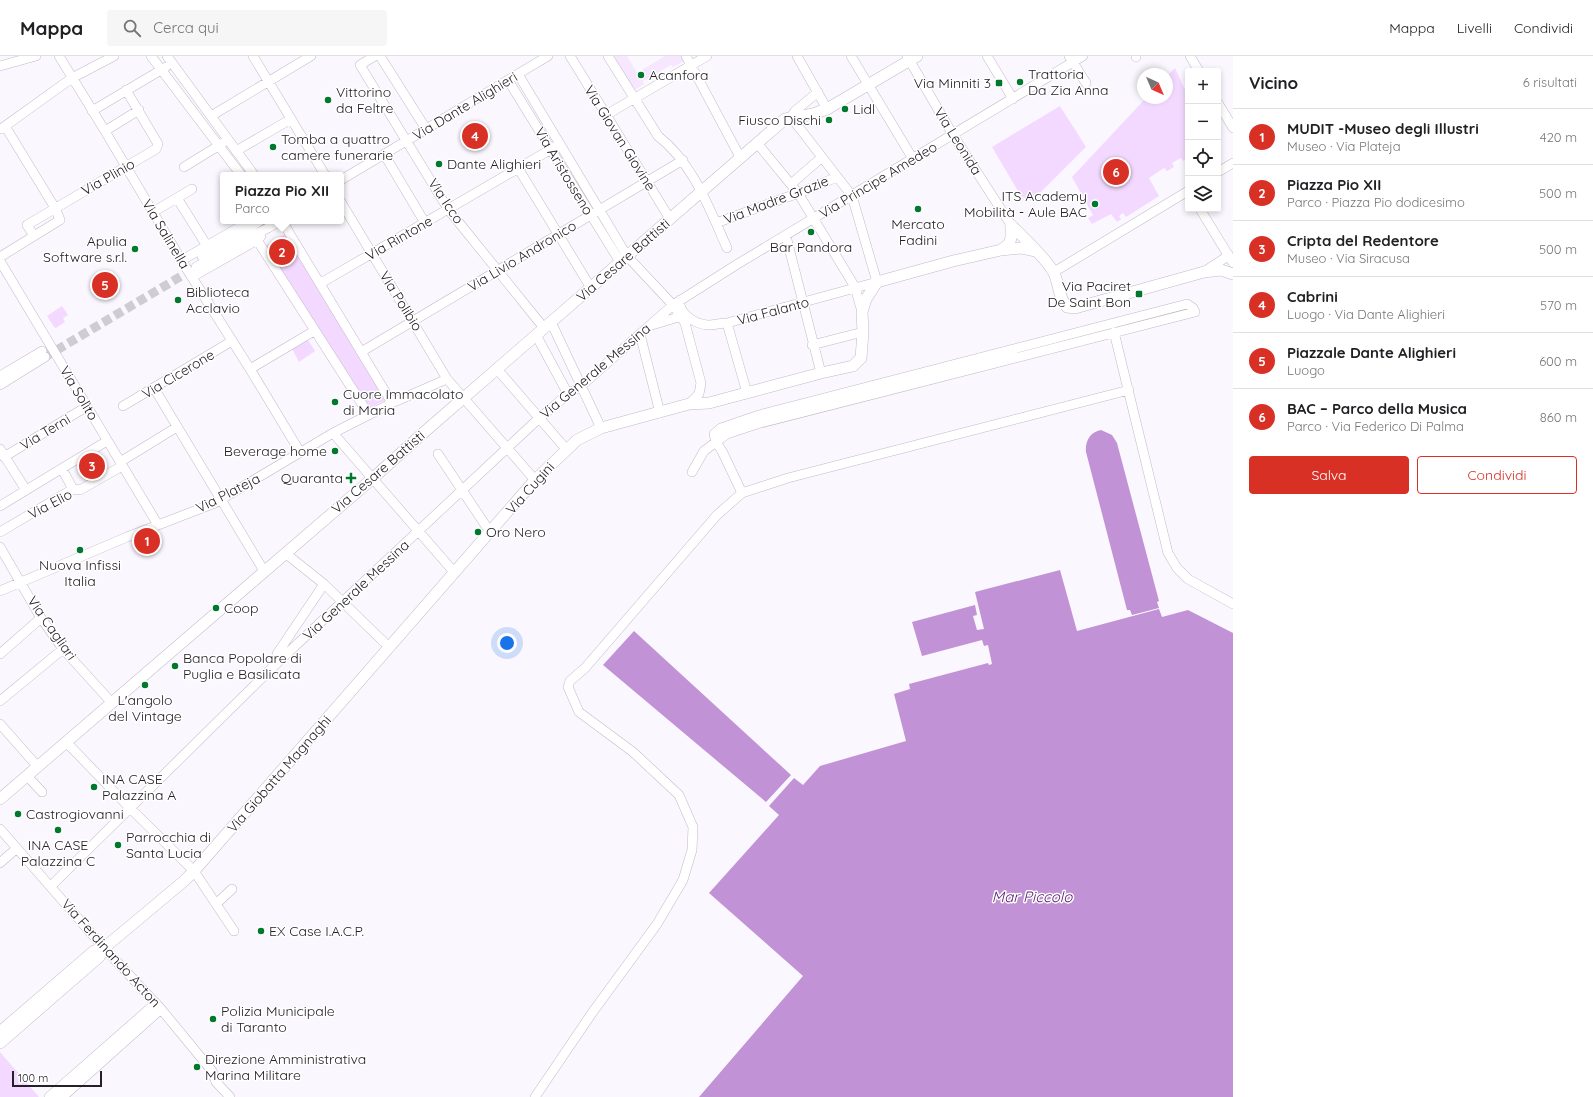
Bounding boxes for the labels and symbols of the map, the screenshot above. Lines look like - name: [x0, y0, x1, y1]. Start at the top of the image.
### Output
- place label: Trattoria Da Zia Anna: [1028, 65, 1108, 99]
- place label: Acanfora: [649, 66, 709, 84]
- street label: Via Dante Alighieri: [409, 68, 521, 144]
- north arrow: [1137, 68, 1173, 104]
- marker: Acanfora: [636, 70, 646, 80]
- place label: Via Minniti 3: [914, 74, 991, 92]
- marker: Trattoria Da Zia Anna: [1015, 77, 1025, 87]
- marker: Via Minniti 3: [994, 78, 1004, 88]
- street label: Via Giovan Giovine: [580, 82, 660, 194]
- place label: Vittorino da Feltre: [336, 83, 393, 117]
- marker: Vittorino da Feltre: [323, 95, 333, 105]
- place label: Lidl: [853, 100, 875, 118]
- marker: Lidl: [840, 104, 850, 114]
- street label: Via Leonida: [930, 104, 986, 178]
- place label: Fiusco Dischi: [738, 111, 821, 129]
- marker: Fiusco Dischi: [824, 115, 834, 125]
- pin: 4: [462, 121, 488, 151]
- street label: Via Aristosseno: [531, 124, 597, 218]
- place label: Tomba a quattro camere funerarie: [281, 130, 393, 164]
- street label: Via Principe Amedeo: [816, 138, 940, 222]
- marker: Tomba a quattro camere funerarie: [268, 142, 278, 152]
- street label: Via Plinio: [78, 155, 138, 199]
- place label: Dante Alighieri: [447, 155, 541, 173]
- pin: 6: [1103, 157, 1129, 187]
- marker: Dante Alighieri: [434, 159, 444, 169]
- street label: Via Madre Grazie: [721, 172, 831, 228]
- street label: Via Icco: [424, 175, 468, 227]
- place label: ITS Academy Mobilità - Aule BAC: [964, 187, 1087, 221]
- street label: Via Salinella: [138, 196, 194, 272]
- marker: ITS Academy Mobilità - Aule BAC: [1090, 199, 1100, 209]
- marker: Mercato Fadini: [913, 204, 923, 214]
- street label: Via Rintone: [362, 212, 436, 264]
- street label: Via Cesare Battisti: [573, 214, 673, 306]
- place label: Mercato Fadini: [891, 215, 945, 249]
- street label: Via Livio Andronico: [464, 216, 580, 296]
- marker: Bar Pandora: [806, 227, 816, 237]
- place label: Apulia Software s.r.l.: [43, 232, 127, 266]
- pin: 2: [269, 237, 295, 267]
- place label: Bar Pandora: [770, 238, 852, 256]
- marker: Apulia Software s.r.l.: [130, 244, 140, 254]
- street label: Via Polibio: [375, 268, 427, 334]
- pin: 5: [92, 270, 118, 300]
- place label: Via Paciret De Saint Bon: [1047, 277, 1131, 311]
- place label: Biblioteca Acclavio: [186, 283, 250, 317]
- marker: Via Paciret De Saint Bon: [1134, 289, 1144, 299]
- street label: Via Falanto: [735, 293, 811, 329]
- marker: Biblioteca Acclavio: [173, 295, 183, 305]
- street label: Via Generale Messina: [536, 319, 654, 423]
- street label: Via Cicerone: [138, 345, 218, 403]
- street label: Via Solìto: [56, 363, 102, 423]
- place label: Cuore Immacolato di Maria: [343, 385, 463, 419]
- marker: Cuore Immacolato di Maria: [330, 397, 340, 407]
- street label: Via Terni: [16, 410, 74, 454]
- street label: Via Cesare Battisti: [328, 426, 428, 518]
- place label: Beverage home: [224, 442, 327, 460]
- marker: Beverage home: [330, 446, 340, 456]
- pin: 3: [79, 451, 105, 481]
- street label: Via Cugini: [502, 458, 558, 518]
- street label: Via Plateja: [193, 469, 263, 517]
- place label: Quaranta: [281, 469, 343, 487]
- marker: Quaranta: [346, 473, 356, 483]
- street label: Via Elio: [25, 485, 75, 523]
- place label: Oro Nero: [486, 523, 546, 541]
- pin: 1: [134, 526, 160, 556]
- marker: Oro Nero: [473, 527, 483, 537]
- street label: Via Generale Messina: [299, 536, 413, 644]
- marker: Nuova Infissi Italia: [75, 545, 85, 555]
- place label: Nuova Infissi Italia: [39, 556, 121, 590]
- street label: Via Cagliari: [23, 593, 81, 663]
- place label: Coop: [224, 599, 259, 617]
- marker: Coop: [211, 603, 221, 613]
- your location: [497, 633, 517, 653]
- place label: Banca Popolare di Puglia e Basilicata: [183, 649, 302, 683]
- marker: Banca Popolare di Puglia e Basilicata: [170, 661, 180, 671]
- marker: L'angolo del Vintage: [140, 680, 150, 690]
- place label: L'angolo del Vintage: [108, 691, 182, 725]
- street label: Via Giobatta Magnaghi: [223, 712, 335, 836]
- place label: INA CASE Palazzina A: [102, 770, 176, 804]
- marker: INA CASE Palazzina A: [89, 782, 99, 792]
- place label: Castrogiovanni: [26, 805, 124, 823]
- marker: Castrogiovanni: [13, 809, 23, 819]
- marker: INA CASE Palazzina C: [53, 825, 63, 835]
- place label: Parrocchia di Santa Lucia: [126, 828, 211, 862]
- place label: INA CASE Palazzina C: [21, 836, 95, 870]
- marker: Parrocchia di Santa Lucia: [113, 840, 123, 850]
- water label: Mar Piccolo: [992, 887, 1073, 906]
- street label: Via Ferdinando Acton: [58, 895, 164, 1011]
- place label: EX Case I.A.C.P.: [269, 922, 364, 940]
- marker: EX Case I.A.C.P.: [256, 926, 266, 936]
- place label: Polizia Municipale di Taranto: [221, 1002, 335, 1036]
- marker: Polizia Municipale di Taranto: [208, 1014, 218, 1024]
- place label: Direzione Amministrativa Marina Militare: [205, 1050, 366, 1084]
- marker: Direzione Amministrativa Marina Militare: [192, 1062, 202, 1072]
- scale bar: [12, 1069, 102, 1088]

